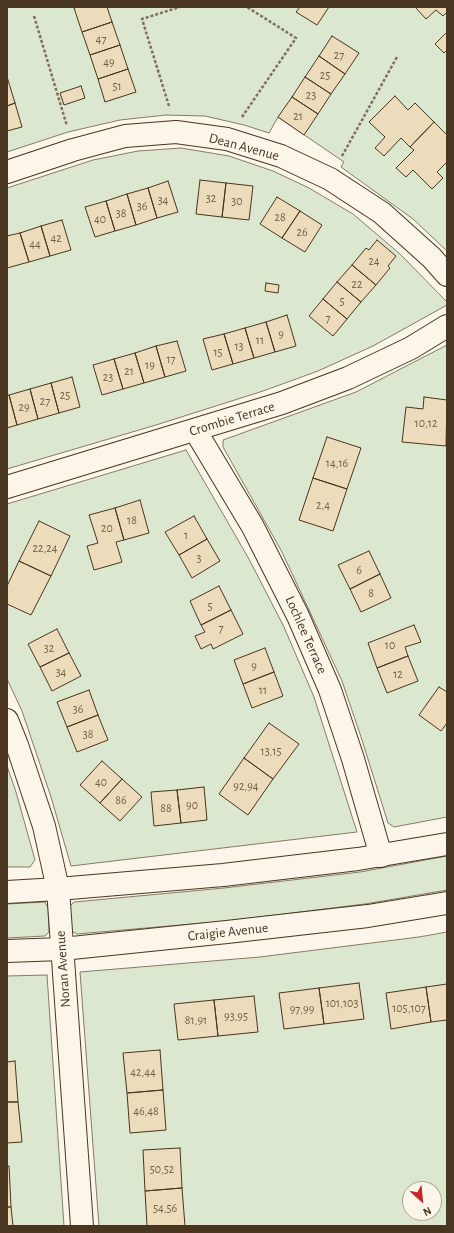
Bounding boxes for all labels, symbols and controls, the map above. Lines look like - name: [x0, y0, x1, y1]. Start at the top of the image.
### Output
- house number: 47: [96, 32, 106, 46]
- house number: 27: [334, 48, 344, 62]
- house number: 49: [103, 55, 115, 69]
- house number: 25: [320, 68, 330, 82]
- house number: 51: [112, 79, 122, 93]
- house number: 23: [306, 88, 316, 102]
- house number: 21: [293, 109, 303, 123]
- street label: Dean Avenue: [207, 130, 281, 164]
- house number: 32: [206, 191, 216, 205]
- house number: 34: [158, 193, 168, 207]
- house number: 30: [231, 194, 243, 208]
- house number: 36: [137, 199, 147, 213]
- house number: 38: [116, 206, 126, 220]
- house number: 28: [274, 210, 286, 224]
- house number: 40: [94, 212, 106, 226]
- house number: 26: [296, 225, 308, 239]
- house number: 42: [50, 231, 62, 245]
- house number: 44: [29, 237, 41, 251]
- house number: 24: [368, 254, 380, 268]
- house number: 22: [352, 277, 362, 291]
- house number: 5: [339, 294, 345, 308]
- house number: 7: [325, 311, 331, 325]
- house number: 9: [278, 327, 284, 341]
- house number: 11: [256, 333, 264, 347]
- house number: 13: [234, 339, 244, 353]
- house number: 15: [213, 345, 223, 359]
- house number: 17: [166, 352, 176, 366]
- house number: 19: [145, 358, 155, 372]
- house number: 21: [124, 364, 134, 378]
- house number: 23: [103, 370, 113, 384]
- house number: 25: [60, 388, 70, 402]
- house number: 27: [40, 394, 50, 408]
- street label: Crombie Terrace: [187, 398, 277, 440]
- house number: 29: [18, 400, 30, 414]
- house number: 10,12: [415, 416, 437, 430]
- house number: 14,16: [326, 456, 348, 470]
- house number: 2,4: [316, 498, 330, 512]
- house number: 18: [127, 513, 137, 527]
- house number: 20: [101, 521, 113, 535]
- house number: 1: [184, 528, 188, 542]
- house number: 22,24: [33, 541, 57, 555]
- house number: 3: [197, 551, 201, 565]
- house number: 6: [356, 563, 362, 577]
- house number: 8: [368, 586, 374, 600]
- street label: Lochlee Terrace: [281, 593, 331, 677]
- house number: 5: [207, 599, 213, 613]
- house number: 7: [218, 621, 224, 635]
- house number: 10: [385, 638, 395, 652]
- house number: 32: [44, 641, 54, 655]
- house number: 9: [251, 659, 257, 673]
- house number: 34: [56, 665, 66, 679]
- house number: 12: [393, 667, 403, 681]
- house number: 11: [259, 683, 267, 697]
- house number: 36: [73, 702, 83, 716]
- house number: 38: [83, 727, 93, 741]
- house number: 13,15: [261, 744, 281, 758]
- house number: 40: [95, 775, 107, 789]
- house number: 92,94: [233, 779, 259, 793]
- house number: 86: [115, 793, 127, 807]
- house number: 90: [186, 798, 198, 812]
- house number: 88: [160, 801, 172, 815]
- street label: Craigie Avenue: [187, 919, 269, 945]
- street label: Noran Avenue: [52, 930, 74, 1008]
- house number: 101,103: [326, 996, 358, 1010]
- house number: 105,107: [392, 1001, 426, 1015]
- house number: 97,99: [290, 1002, 314, 1016]
- house number: 93,95: [224, 1009, 248, 1023]
- house number: 81,91: [185, 1013, 207, 1027]
- house number: 42,44: [130, 1065, 156, 1079]
- house number: 46,48: [133, 1104, 159, 1118]
- house number: 50,52: [150, 1162, 174, 1176]
- north arrow: [402, 1181, 442, 1221]
- house number: 54,56: [153, 1201, 177, 1215]
- text: N: [421, 1205, 433, 1218]

